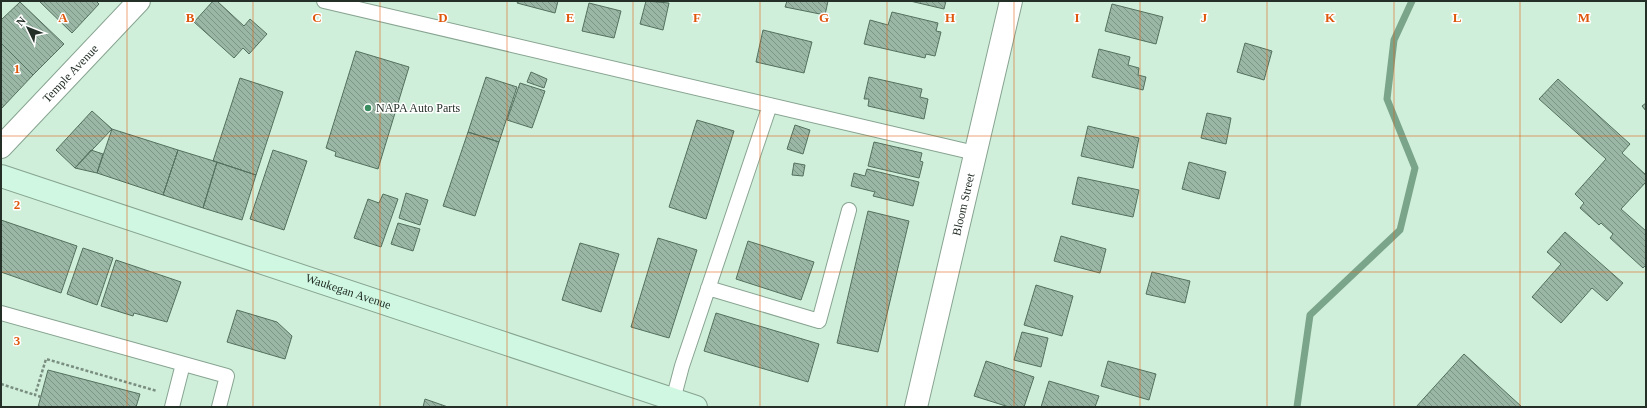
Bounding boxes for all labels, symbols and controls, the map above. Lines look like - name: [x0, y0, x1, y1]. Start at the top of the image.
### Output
- north arrow: [8, 8, 48, 48]
- text: A: [58, 10, 68, 25]
- text: B: [186, 10, 195, 25]
- text: C: [312, 10, 322, 25]
- text: D: [438, 10, 448, 25]
- text: E: [566, 10, 574, 25]
- text: F: [693, 10, 701, 25]
- text: G: [819, 10, 829, 25]
- text: H: [945, 10, 955, 25]
- text: I: [1074, 10, 1080, 25]
- text: J: [1201, 10, 1208, 25]
- text: K: [1325, 10, 1336, 25]
- text: L: [1453, 10, 1462, 25]
- text: M: [1578, 10, 1590, 25]
- text: N: [14, 14, 28, 28]
- street label: Temple Avenue: [40, 42, 101, 106]
- text: 1: [14, 61, 20, 76]
- place label: NAPA Auto Parts: [376, 101, 461, 115]
- marker: NAPA Auto Parts: [363, 103, 373, 113]
- street label: Bloom Street: [949, 171, 978, 237]
- text: 2: [14, 197, 20, 212]
- street label: Waukegan Avenue: [304, 271, 393, 312]
- text: 3: [14, 333, 21, 348]

